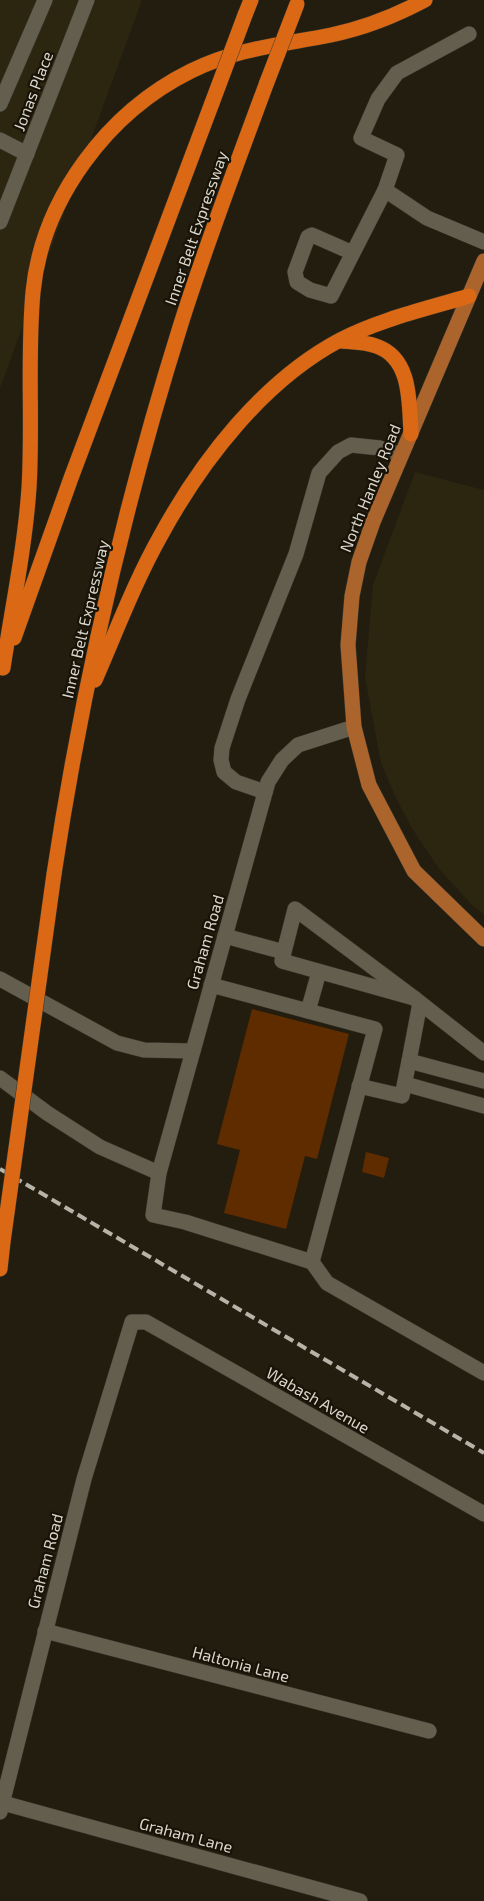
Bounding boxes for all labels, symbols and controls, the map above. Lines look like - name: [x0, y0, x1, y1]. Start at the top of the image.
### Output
- street label: Jonas Place: [9, 48, 56, 133]
- street label: Inner Belt Expressway: [160, 148, 231, 308]
- street label: North Hanley Road: [335, 421, 404, 555]
- street label: Inner Belt Expressway: [57, 537, 112, 700]
- street label: Graham Road: [182, 892, 227, 991]
- street label: Wabash Avenue: [263, 1362, 373, 1437]
- street label: Graham Road: [23, 1511, 66, 1611]
- street label: Haltonia Lane: [190, 1641, 292, 1686]
- street label: Graham Lane: [137, 1813, 235, 1856]

